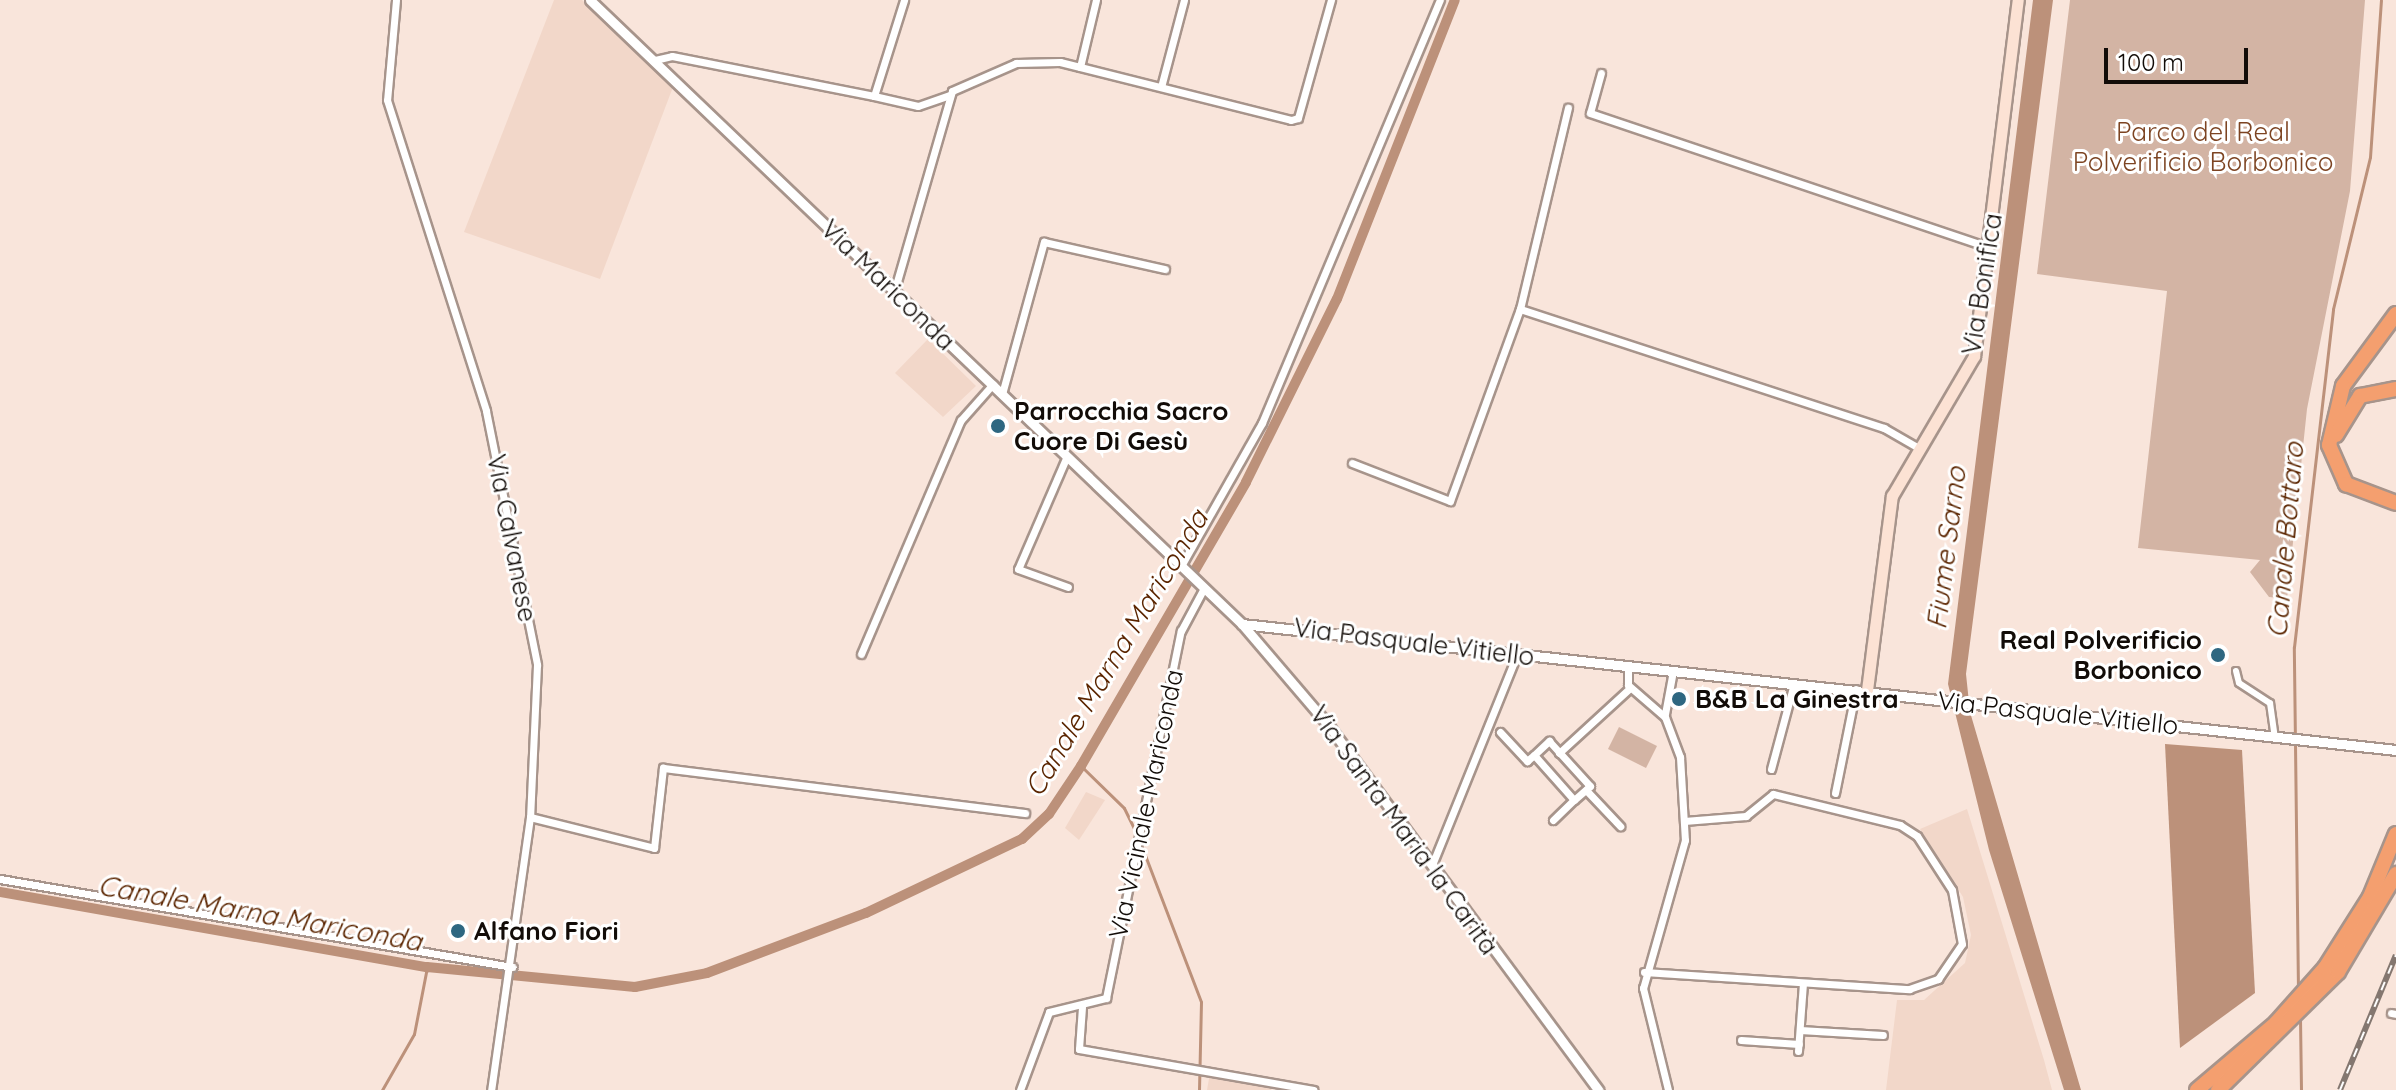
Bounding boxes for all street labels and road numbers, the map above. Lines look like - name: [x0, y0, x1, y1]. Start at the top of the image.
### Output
- street label: Via Bonifica: [1955, 211, 2009, 357]
- street label: Via Mariconda: [814, 213, 962, 357]
- street label: Via Calvanese: [480, 452, 544, 624]
- street label: Via Pasquale Vitiello: [1292, 612, 1536, 672]
- street label: Via Vicinale Mariconda: [1102, 667, 1190, 941]
- street label: Via Pasquale Vitiello: [1936, 685, 2180, 741]
- street label: Via Santa Maria la Carità: [1303, 699, 1505, 961]

